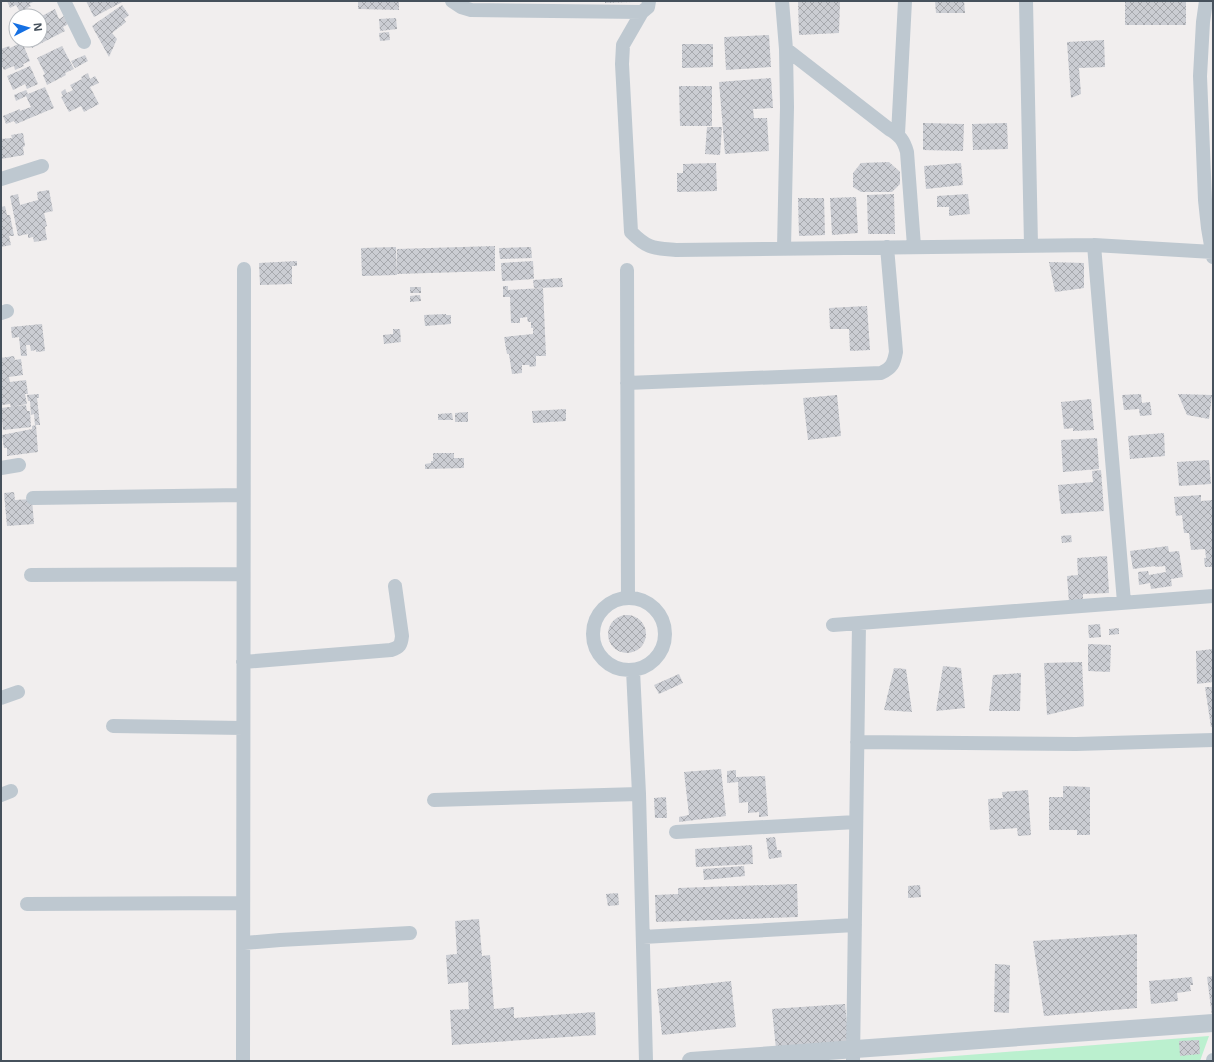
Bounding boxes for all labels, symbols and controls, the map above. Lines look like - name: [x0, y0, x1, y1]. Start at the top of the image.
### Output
- north arrow: [8, 8, 48, 48]
- text: N: [31, 22, 46, 32]

